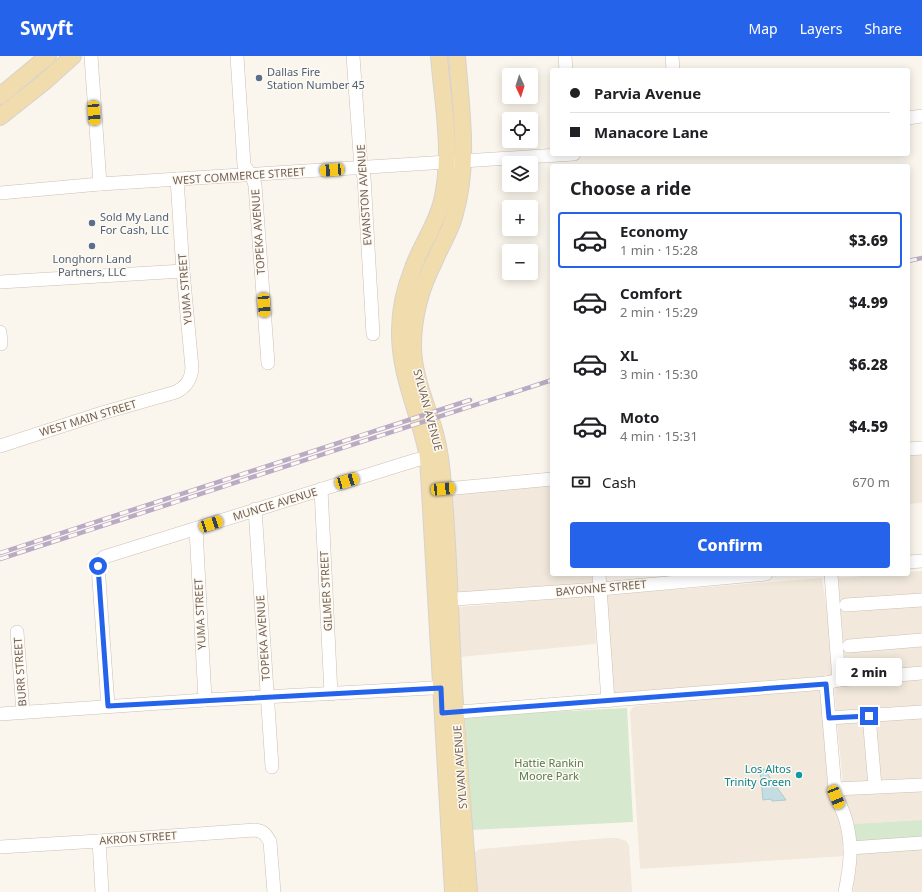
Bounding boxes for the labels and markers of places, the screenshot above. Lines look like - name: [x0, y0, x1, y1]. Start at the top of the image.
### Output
- place label: Dallas Fire Station Number 45: [267, 64, 365, 92]
- marker: Dallas Fire Station Number 45: [254, 73, 264, 83]
- place label: Sold My Land For Cash, LLC: [100, 209, 169, 237]
- marker: Sold My Land For Cash, LLC: [87, 218, 97, 228]
- marker: Longhorn Land Partners, LLC: [87, 241, 97, 251]
- place label: Longhorn Land Partners, LLC: [52, 251, 132, 279]
- place label: Los Altos Trinity Green: [724, 761, 791, 789]
- marker: Los Altos Trinity Green: [794, 770, 804, 780]

